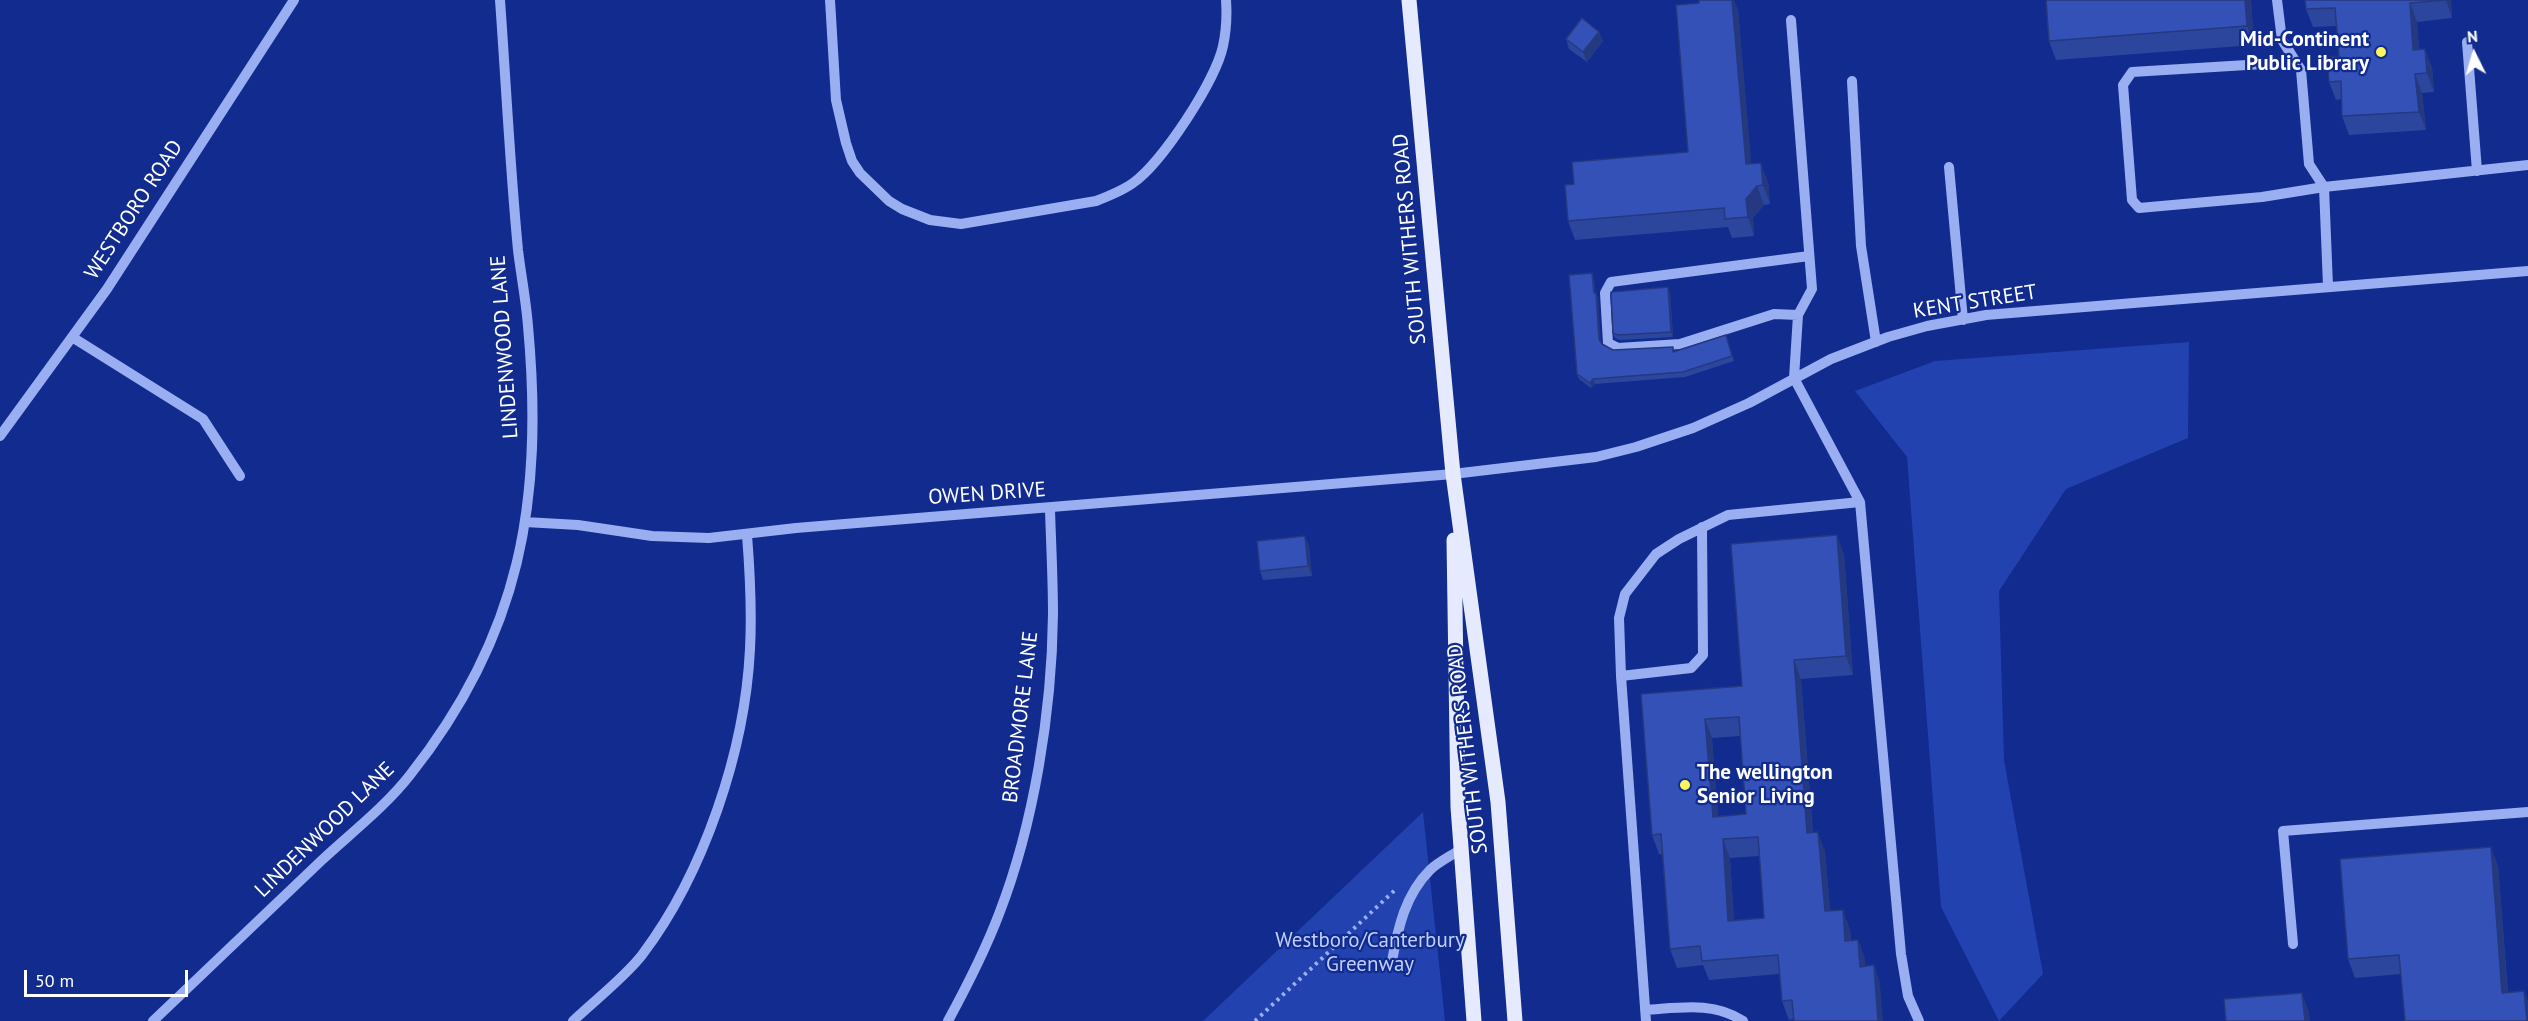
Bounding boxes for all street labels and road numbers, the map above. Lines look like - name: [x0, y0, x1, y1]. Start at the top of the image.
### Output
- street label: SOUTH WITHERS ROAD: [1388, 132, 1432, 346]
- street label: WESTBORO ROAD: [80, 136, 188, 284]
- street label: LINDENWOOD LANE: [486, 254, 524, 440]
- street label: KENT STREET: [1911, 280, 2039, 324]
- street label: OWEN DRIVE: [927, 477, 1047, 511]
- street label: BROADMORE LANE: [998, 630, 1044, 804]
- street label: SOUTH WITHERS ROAD: [1443, 642, 1493, 856]
- street label: LINDENWOOD LANE: [250, 757, 400, 903]

